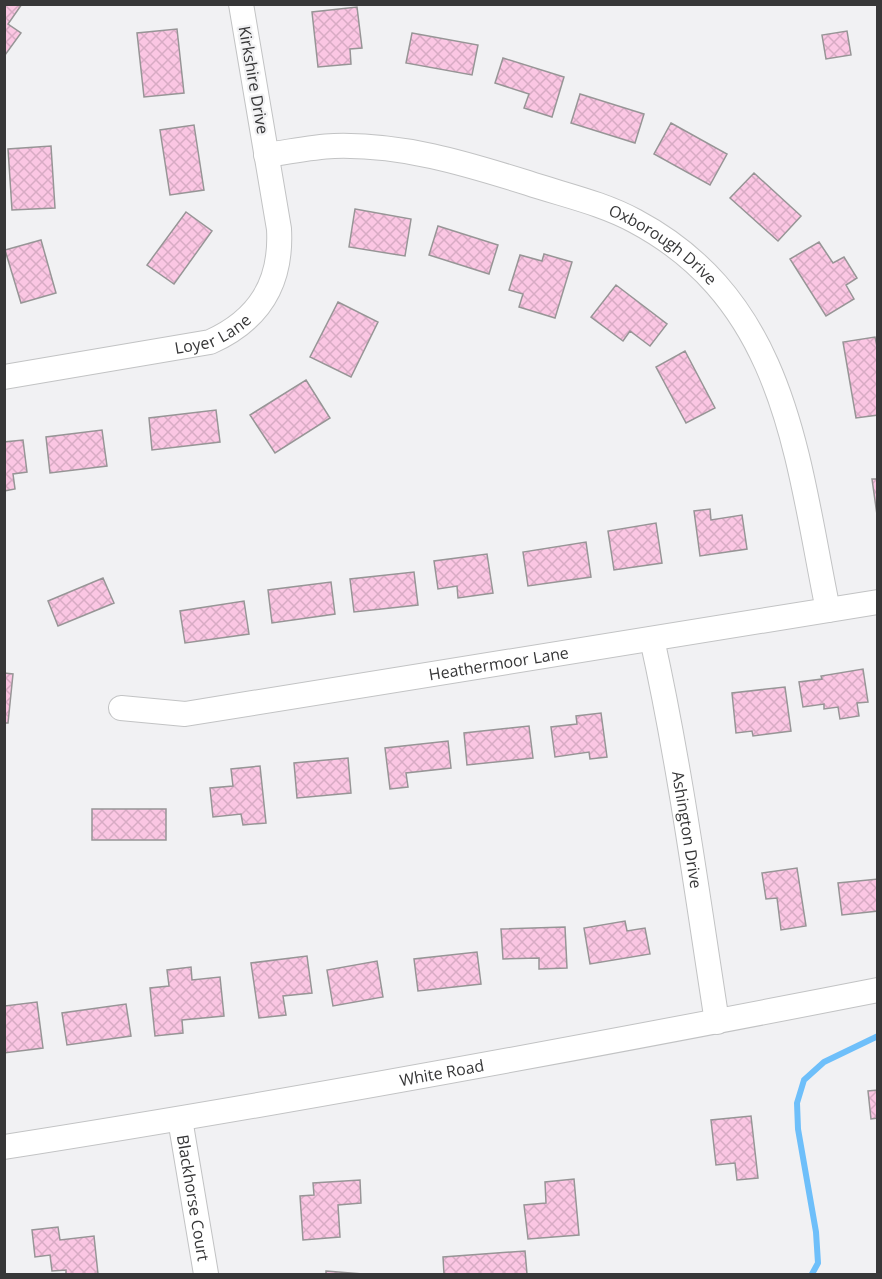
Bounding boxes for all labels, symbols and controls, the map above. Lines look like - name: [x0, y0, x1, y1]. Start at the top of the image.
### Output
- street label: Kirkshire Drive: [234, 24, 274, 136]
- street label: Oxborough Drive: [605, 199, 722, 289]
- street label: Loyer Lane: [173, 309, 256, 359]
- street label: Heathermoor Lane: [427, 641, 570, 685]
- street label: Ashington Drive: [667, 769, 708, 890]
- street label: White Road: [398, 1054, 486, 1091]
- street label: Blackhorse Court: [172, 1133, 215, 1263]

